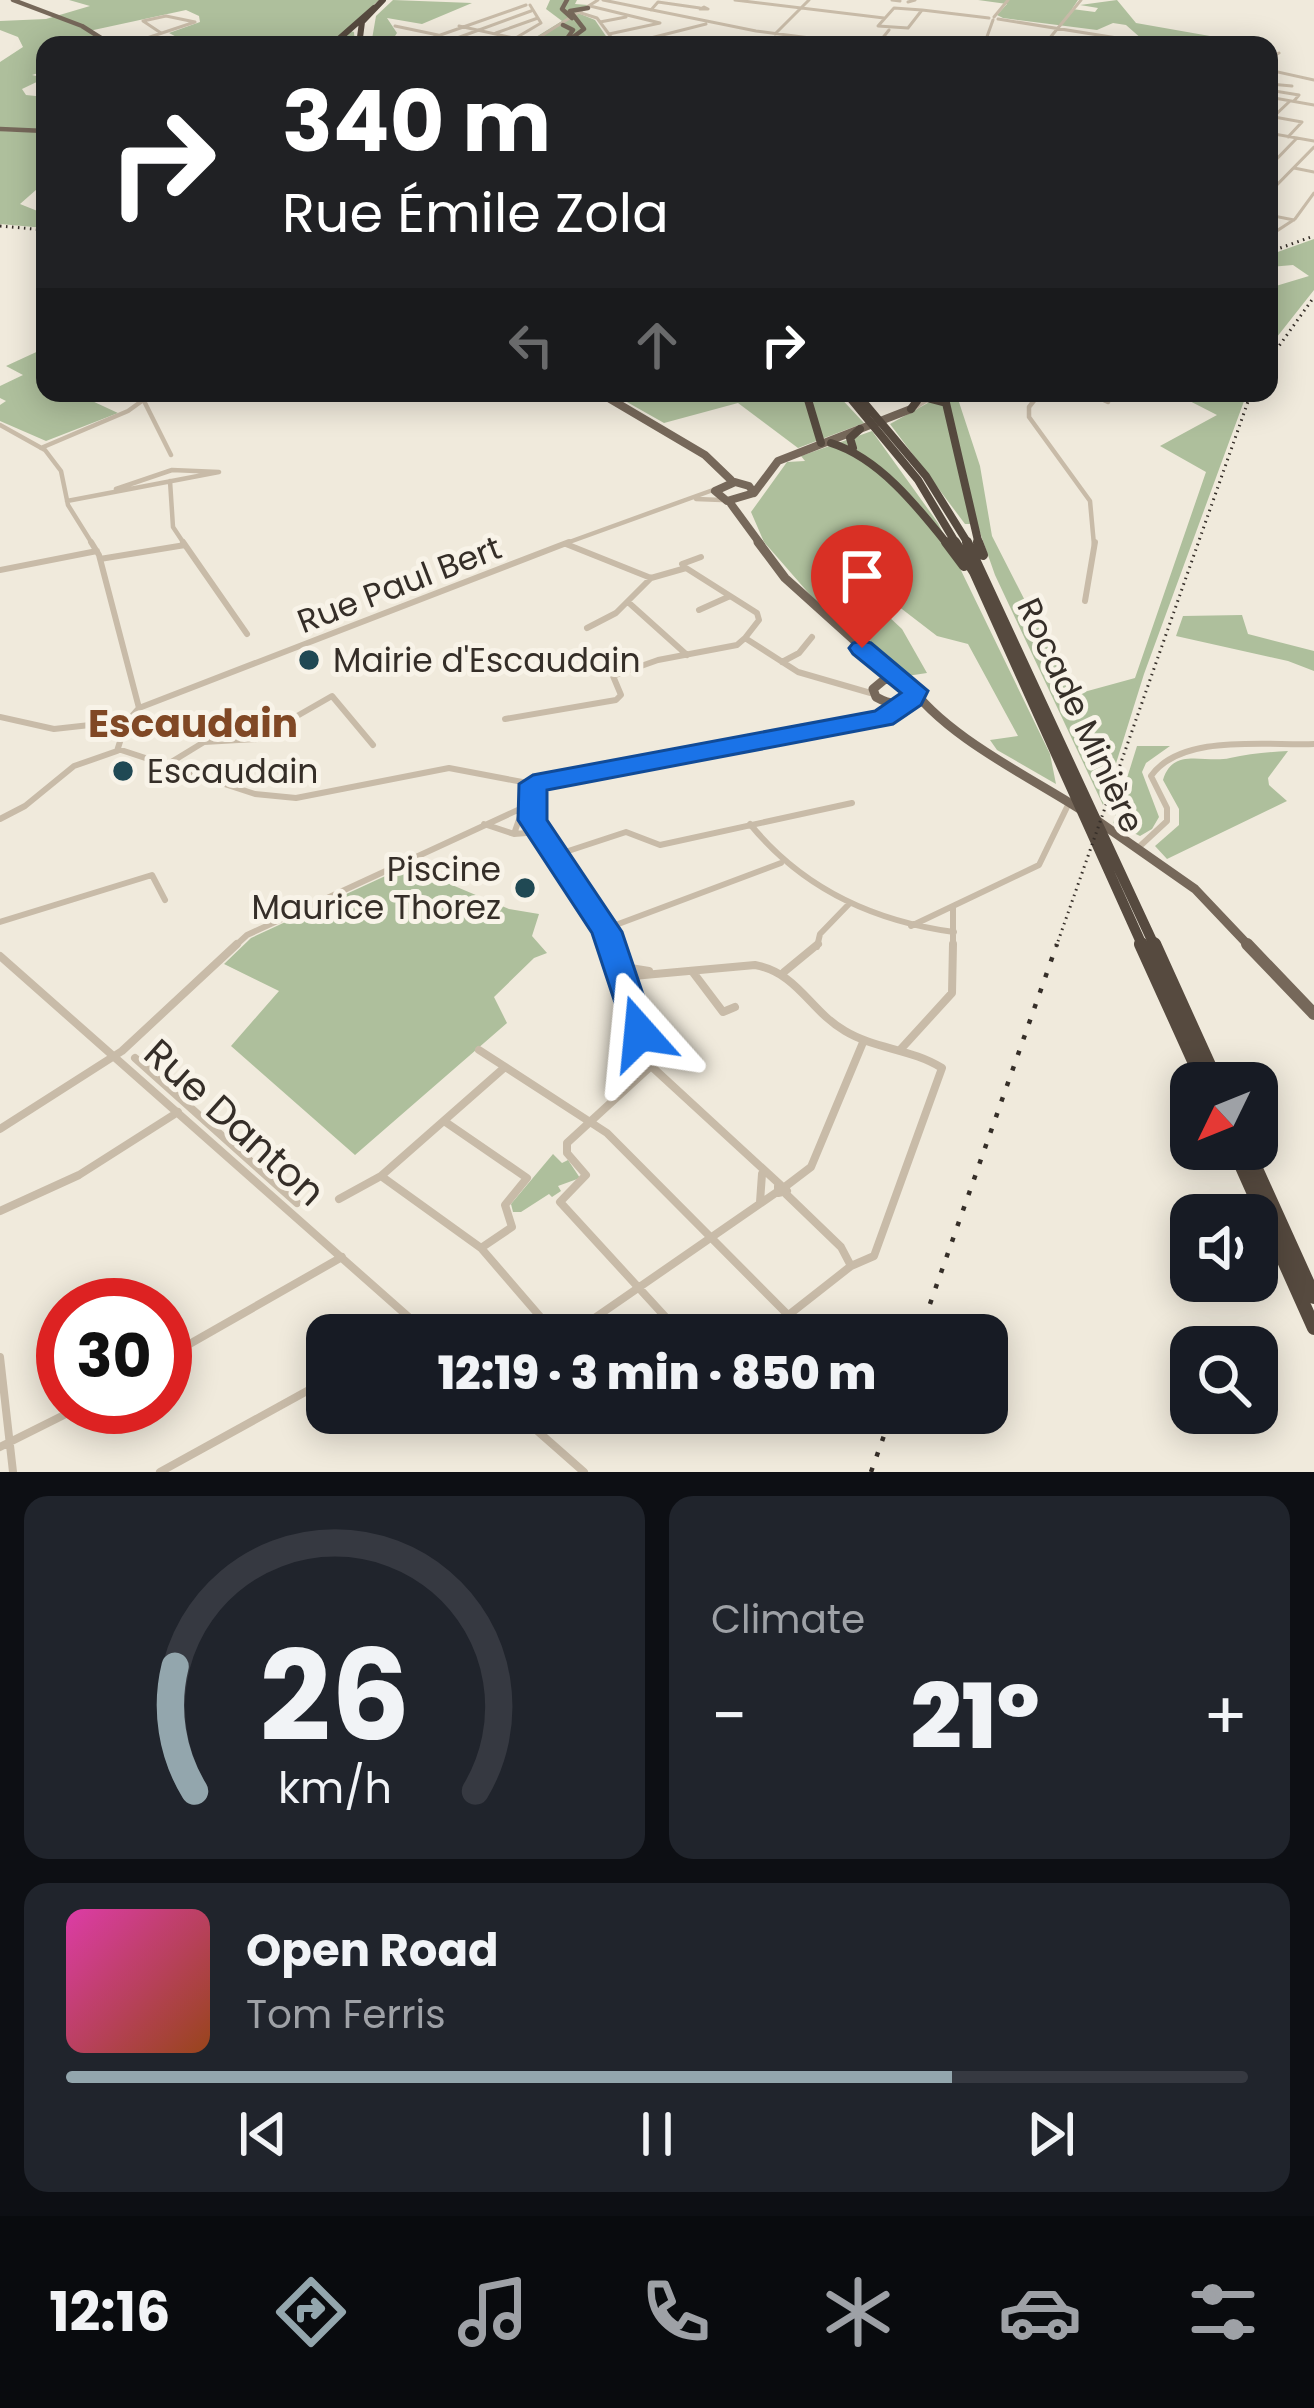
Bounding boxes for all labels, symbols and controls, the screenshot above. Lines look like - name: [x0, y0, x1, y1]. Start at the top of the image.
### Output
- text: 340 m: [282, 63, 551, 180]
- icon: right: [84, 84, 240, 240]
- text: Rue Émile Zola: [282, 175, 669, 251]
- icon: left: [498, 312, 564, 378]
- icon: ahead: [624, 312, 690, 378]
- icon: right: [750, 312, 816, 378]
- street label: Rue Paul Bert: [290, 524, 508, 645]
- pin: [811, 525, 913, 648]
- icon: arrive: [829, 543, 895, 609]
- street label: Rocade Minière: [1006, 590, 1156, 840]
- place label: Mairie d'Escaudain: [333, 637, 641, 684]
- marker: Mairie d'Escaudain: [296, 647, 322, 673]
- district label: Escaudain: [88, 696, 298, 751]
- place label: Escaudain: [147, 748, 318, 795]
- marker: Escaudain: [110, 758, 136, 784]
- place label: Piscine Maurice Thorez: [252, 846, 501, 931]
- marker: Piscine Maurice Thorez: [512, 875, 538, 901]
- position arrow: [577, 970, 703, 1096]
- street label: Rue Danton: [132, 1026, 337, 1219]
- north arrow: [1170, 1062, 1278, 1170]
- map controls: [1170, 1062, 1278, 1434]
- button: sound: [1170, 1194, 1278, 1302]
- speed limit sign: 30: [36, 1278, 192, 1434]
- button: search: [1170, 1326, 1278, 1434]
- text: 12:19 · 3 min · 850 m: [438, 1342, 876, 1405]
- text: Climate: [711, 1592, 865, 1647]
- text: 26: [259, 1609, 410, 1784]
- text: 21°: [911, 1653, 1040, 1780]
- text: −: [711, 1670, 747, 1762]
- text: +: [1203, 1670, 1248, 1762]
- text: km/h: [277, 1757, 392, 1817]
- text: Open Road: [246, 1919, 499, 1982]
- text: Tom Ferris: [246, 1987, 446, 2042]
- icon: previous: [230, 2101, 296, 2167]
- icon: pause: [624, 2101, 690, 2167]
- icon: next: [1018, 2101, 1084, 2167]
- icon: directions: [269, 2270, 353, 2354]
- icon: music: [451, 2270, 535, 2354]
- icon: phone: [634, 2270, 718, 2354]
- icon: climate: [816, 2270, 900, 2354]
- icon: car: [998, 2270, 1082, 2354]
- icon: filters: [1181, 2270, 1265, 2354]
- text: 12:16: [49, 2274, 170, 2350]

